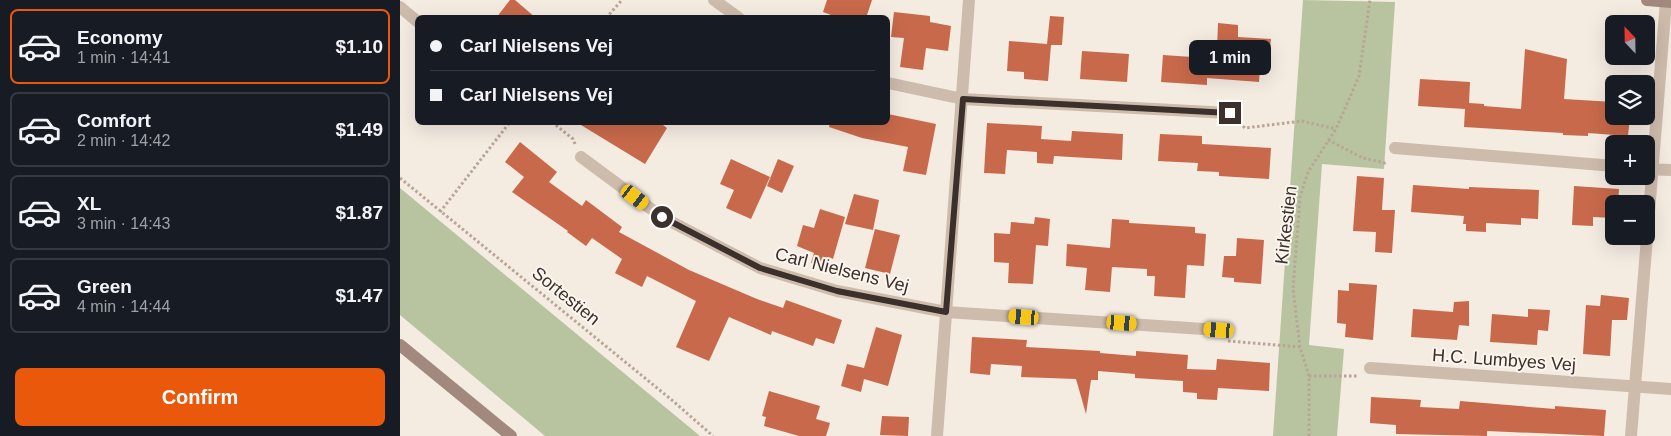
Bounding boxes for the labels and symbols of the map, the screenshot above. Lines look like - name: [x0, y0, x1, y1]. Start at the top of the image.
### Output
- north arrow: [1605, 15, 1655, 65]
- callout: 1 min: [1189, 41, 1271, 76]
- route end: [1219, 102, 1241, 124]
- car: [618, 182, 651, 212]
- street label: Kirkestien: [1271, 185, 1301, 265]
- route start: [651, 206, 673, 228]
- street label: Carl Nielsens Vej: [773, 244, 911, 296]
- street label: Sortestien: [528, 263, 604, 329]
- car: [1008, 308, 1039, 326]
- car: [1106, 314, 1137, 332]
- car: [1203, 321, 1234, 339]
- street label: H.C. Lumbyes Vej: [1431, 345, 1577, 375]

